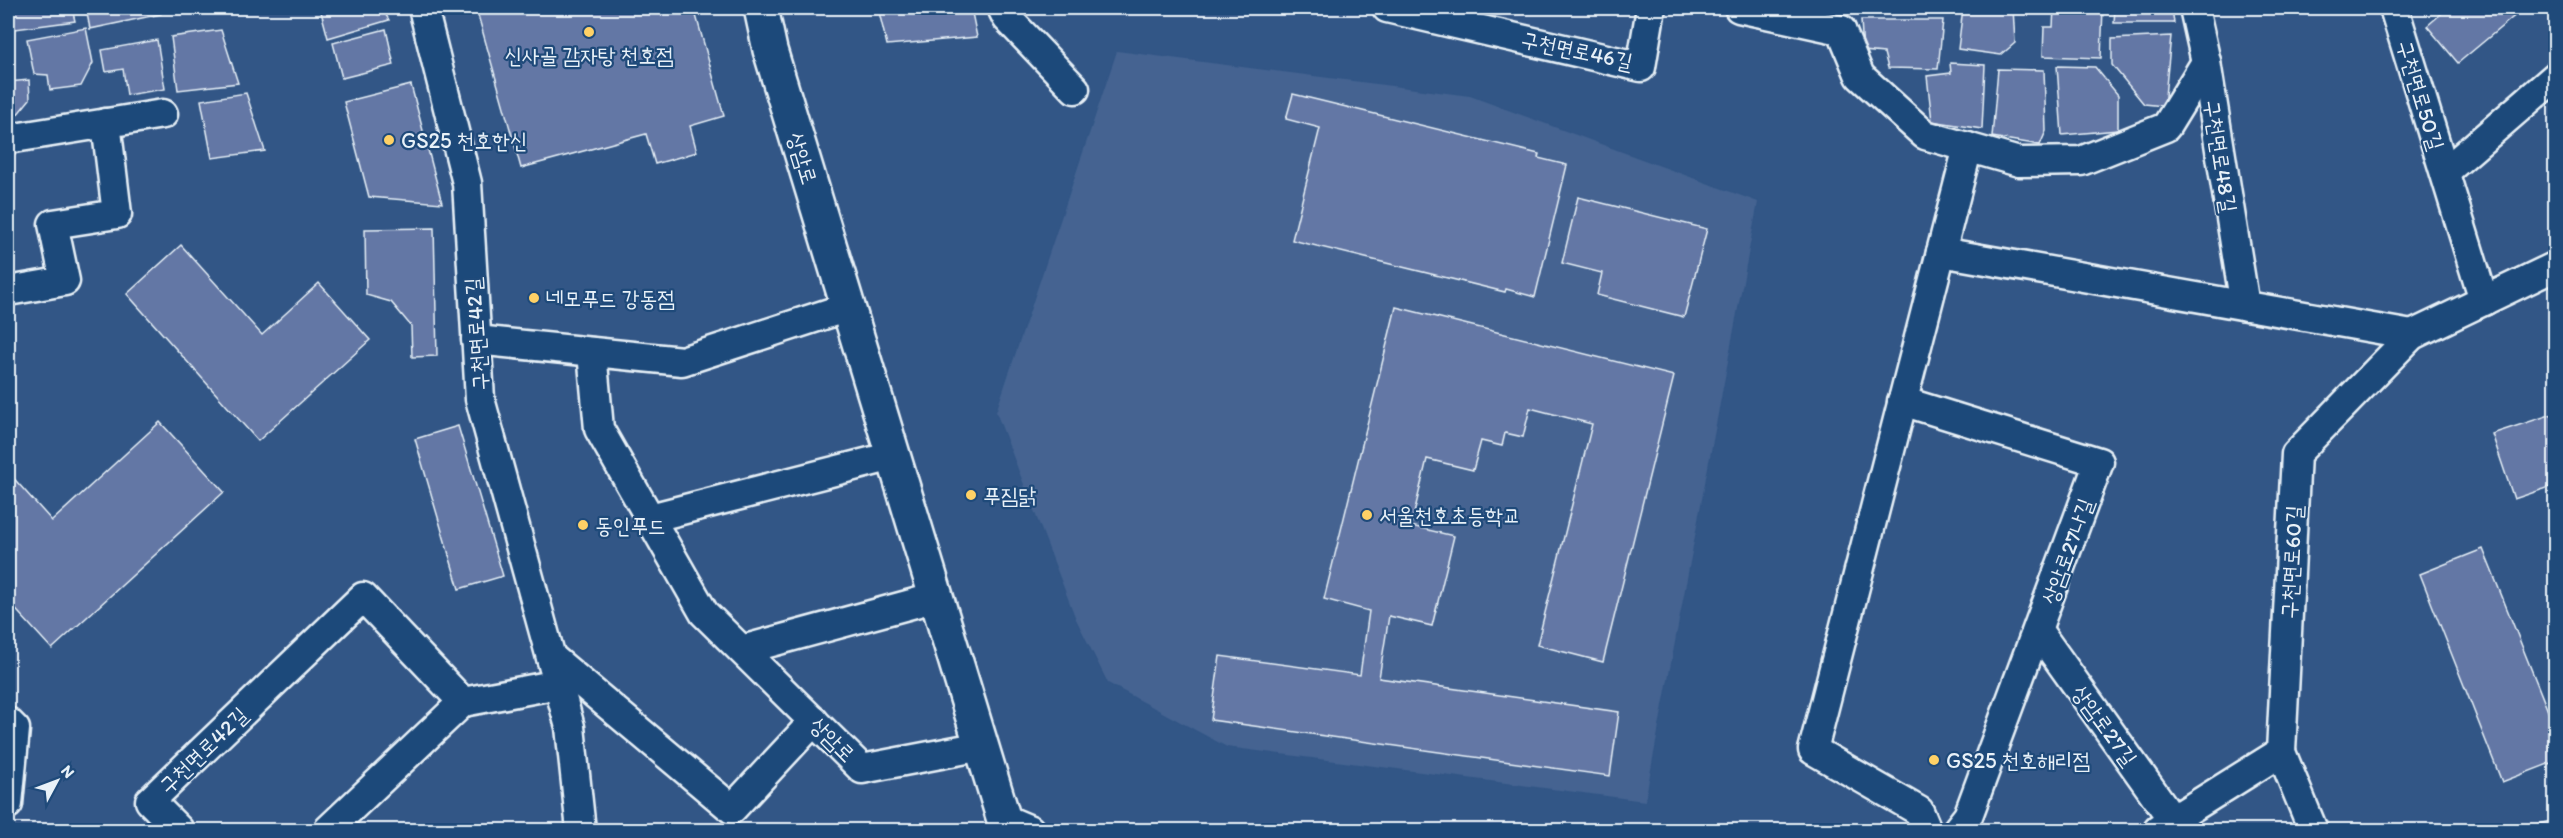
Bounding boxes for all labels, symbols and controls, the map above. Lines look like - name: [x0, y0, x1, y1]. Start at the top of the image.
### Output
- marker: 신사골 감자탕 천호점: [582, 25, 596, 39]
- street label: 구천면로46길: [1519, 25, 1635, 76]
- street label: 구천면로50길: [2391, 37, 2450, 154]
- place label: 신사골 감자탕 천호점: [504, 42, 674, 69]
- street label: 구천면로48길: [2198, 98, 2243, 215]
- place label: GS25 천호한신: [401, 127, 527, 154]
- street label: 상암로: [782, 129, 823, 187]
- marker: GS25 천호한신: [382, 133, 396, 147]
- street label: 구천면로42길: [459, 276, 494, 391]
- place label: 네모푸드 강동점: [546, 285, 675, 312]
- marker: 네모푸드 강동점: [527, 291, 541, 305]
- place label: 푸짐닭: [983, 482, 1036, 509]
- marker: 푸짐닭: [964, 488, 978, 502]
- street label: 상암로27나길: [2036, 494, 2099, 608]
- place label: 서울천호초등학교: [1379, 502, 1521, 529]
- street label: 구천면로60길: [2275, 504, 2308, 620]
- marker: 서울천호초등학교: [1360, 508, 1374, 522]
- place label: 동인푸드: [595, 512, 666, 539]
- marker: 동인푸드: [576, 518, 590, 532]
- street label: 상암로27길: [2066, 680, 2143, 771]
- street label: 구천면로42길: [153, 701, 254, 799]
- street label: 상암로: [804, 711, 861, 768]
- place label: GS25 천호해리점: [1946, 747, 2090, 774]
- north arrow: [27, 751, 87, 811]
- marker: GS25 천호해리점: [1927, 753, 1941, 767]
- text: N: [57, 761, 79, 782]

